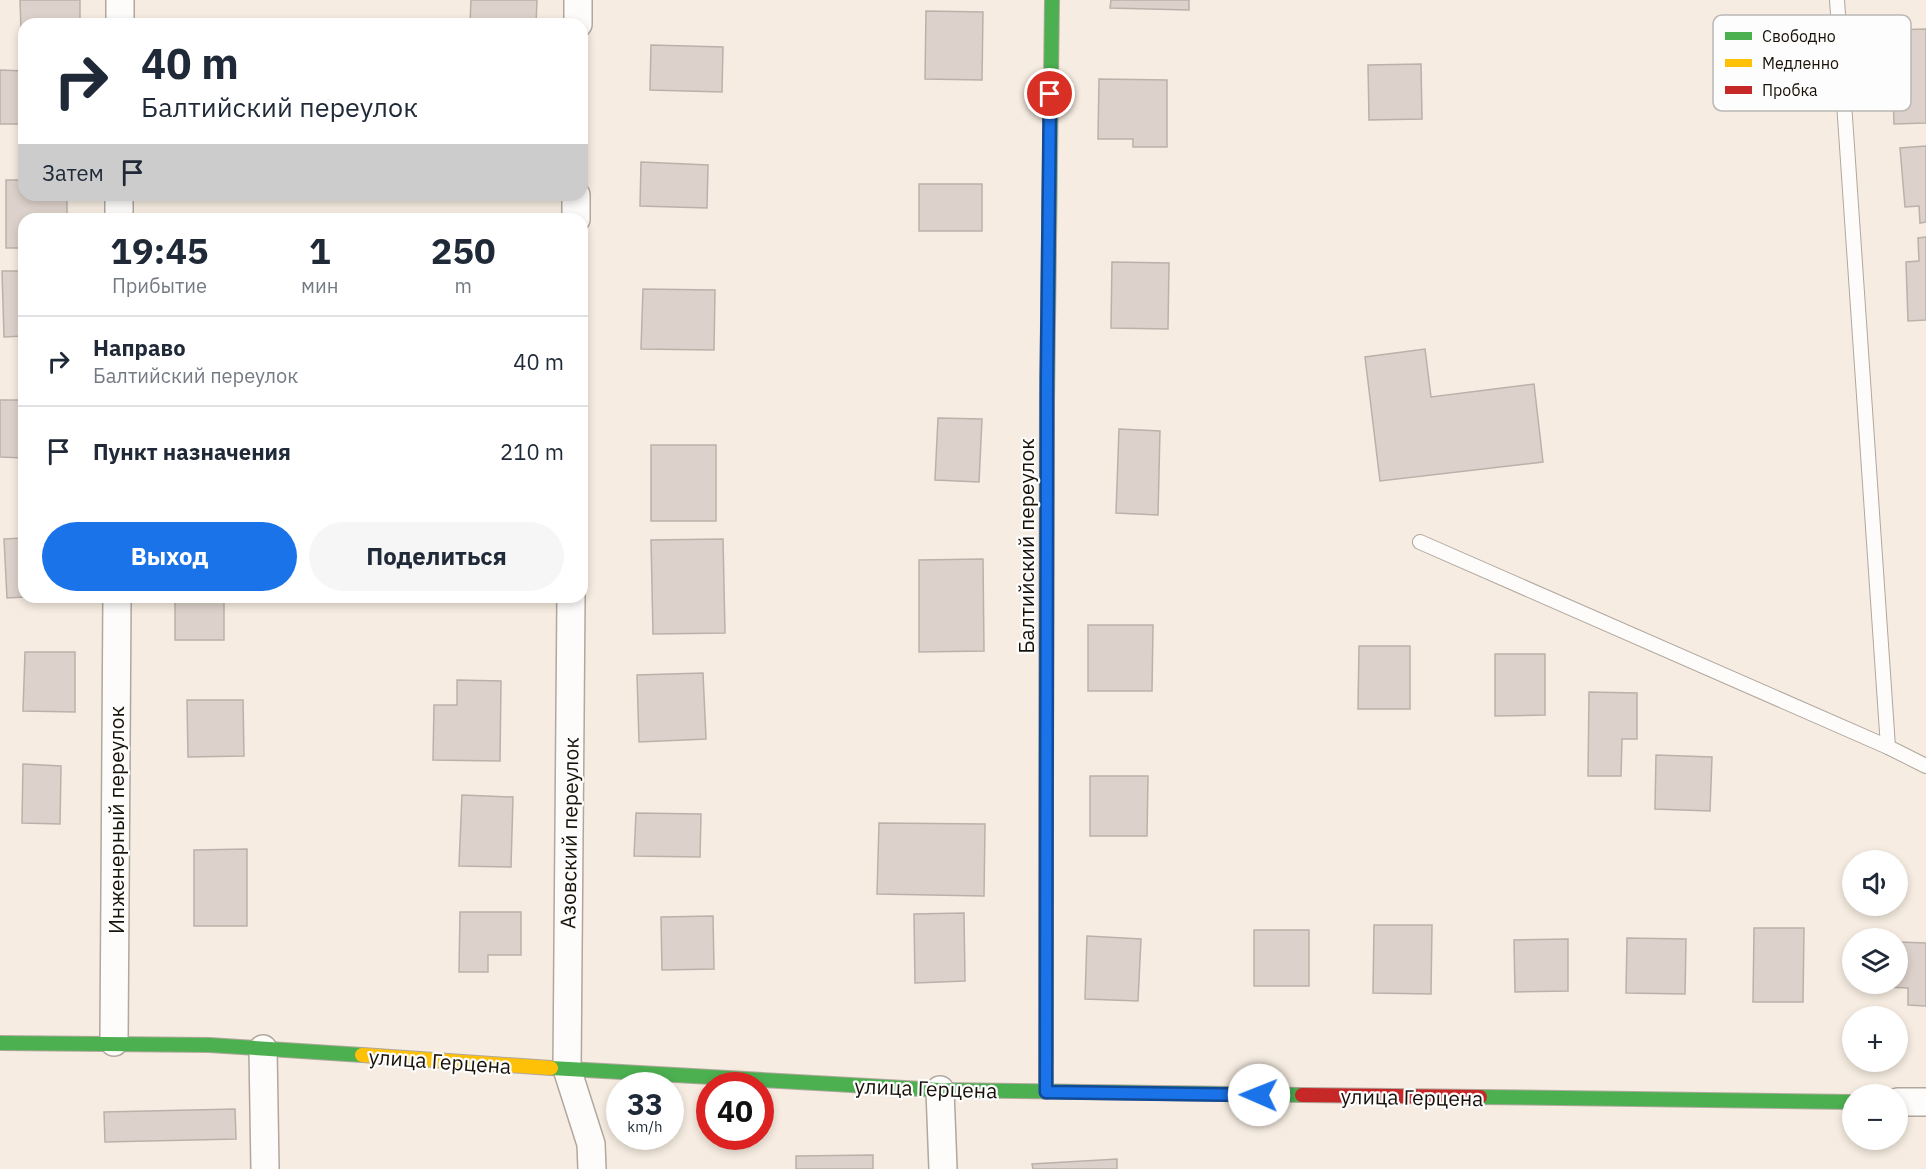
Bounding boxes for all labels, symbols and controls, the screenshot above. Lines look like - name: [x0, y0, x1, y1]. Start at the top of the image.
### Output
- legend: [1713, 15, 1911, 111]
- text: Свободно: [1762, 26, 1836, 46]
- text: 40 m: [141, 36, 239, 91]
- icon: right: [42, 42, 120, 120]
- text: Медленно: [1762, 53, 1839, 73]
- pin: [1024, 68, 1075, 119]
- icon: arrive: [1033, 77, 1066, 110]
- text: Пробка: [1762, 80, 1818, 100]
- text: Балтийский переулок: [141, 89, 418, 124]
- icon: arrive: [116, 156, 149, 189]
- text: Затем: [42, 158, 104, 187]
- text: 19:45: [110, 227, 209, 274]
- text: 1: [309, 227, 331, 274]
- text: 250: [431, 227, 496, 274]
- text: Прибытие: [112, 272, 207, 299]
- text: мин: [301, 272, 338, 299]
- text: m: [454, 272, 472, 299]
- text: Направо: [93, 333, 186, 362]
- icon: right: [42, 345, 75, 378]
- text: 40 m: [513, 347, 564, 376]
- text: Балтийский переулок: [93, 362, 298, 389]
- icon: arrive: [42, 435, 75, 468]
- text: Пункт назначения: [93, 437, 291, 466]
- text: 210 m: [500, 437, 564, 466]
- street label: Балтийский переулок: [1012, 438, 1040, 654]
- button: Выход: [42, 522, 297, 591]
- button: Поделиться: [309, 522, 564, 591]
- street label: Инженерный переулок: [102, 706, 130, 934]
- street label: Азовский переулок: [553, 737, 585, 929]
- map controls: [1842, 850, 1908, 1150]
- button: sound: [1842, 850, 1908, 916]
- button: layers: [1842, 928, 1908, 994]
- button: +: [1842, 1006, 1908, 1072]
- street label: улица Герцена: [368, 1042, 512, 1080]
- position arrow: [1227, 1063, 1291, 1127]
- speed limit sign: 40: [696, 1072, 774, 1150]
- street label: улица Герцена: [854, 1072, 998, 1104]
- street label: улица Герцена: [1340, 1082, 1484, 1112]
- text: 33: [627, 1084, 663, 1123]
- button: −: [1842, 1084, 1908, 1150]
- text: km/h: [627, 1117, 663, 1136]

